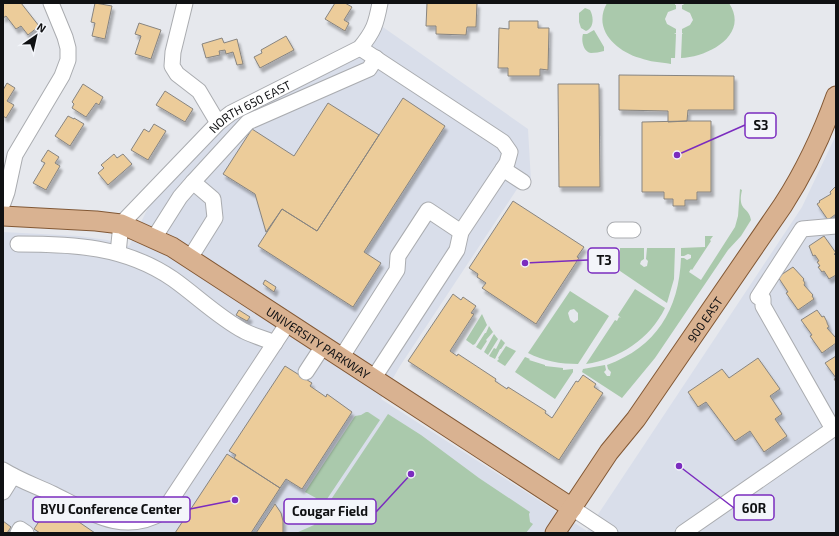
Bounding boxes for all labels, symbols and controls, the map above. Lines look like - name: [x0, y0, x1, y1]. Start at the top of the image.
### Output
- north arrow: [16, 16, 56, 56]
- text: N: [35, 20, 49, 35]
- street label: NORTH 650 EAST: [206, 77, 293, 135]
- callout: S3: [745, 113, 776, 138]
- text: S3: [754, 117, 769, 133]
- callout: T3: [588, 248, 619, 273]
- text: T3: [596, 252, 612, 268]
- street label: 900 EAST: [684, 294, 725, 345]
- street label: UNIVERSITY PARKWAY: [264, 304, 373, 381]
- callout: 60R: [734, 495, 774, 520]
- callout: BYU Conference Center: [33, 497, 190, 522]
- callout: Cougar Field: [284, 499, 376, 524]
- text: 60R: [742, 500, 767, 516]
- text: BYU Conference Center: [40, 501, 182, 517]
- text: Cougar Field: [292, 503, 368, 519]

